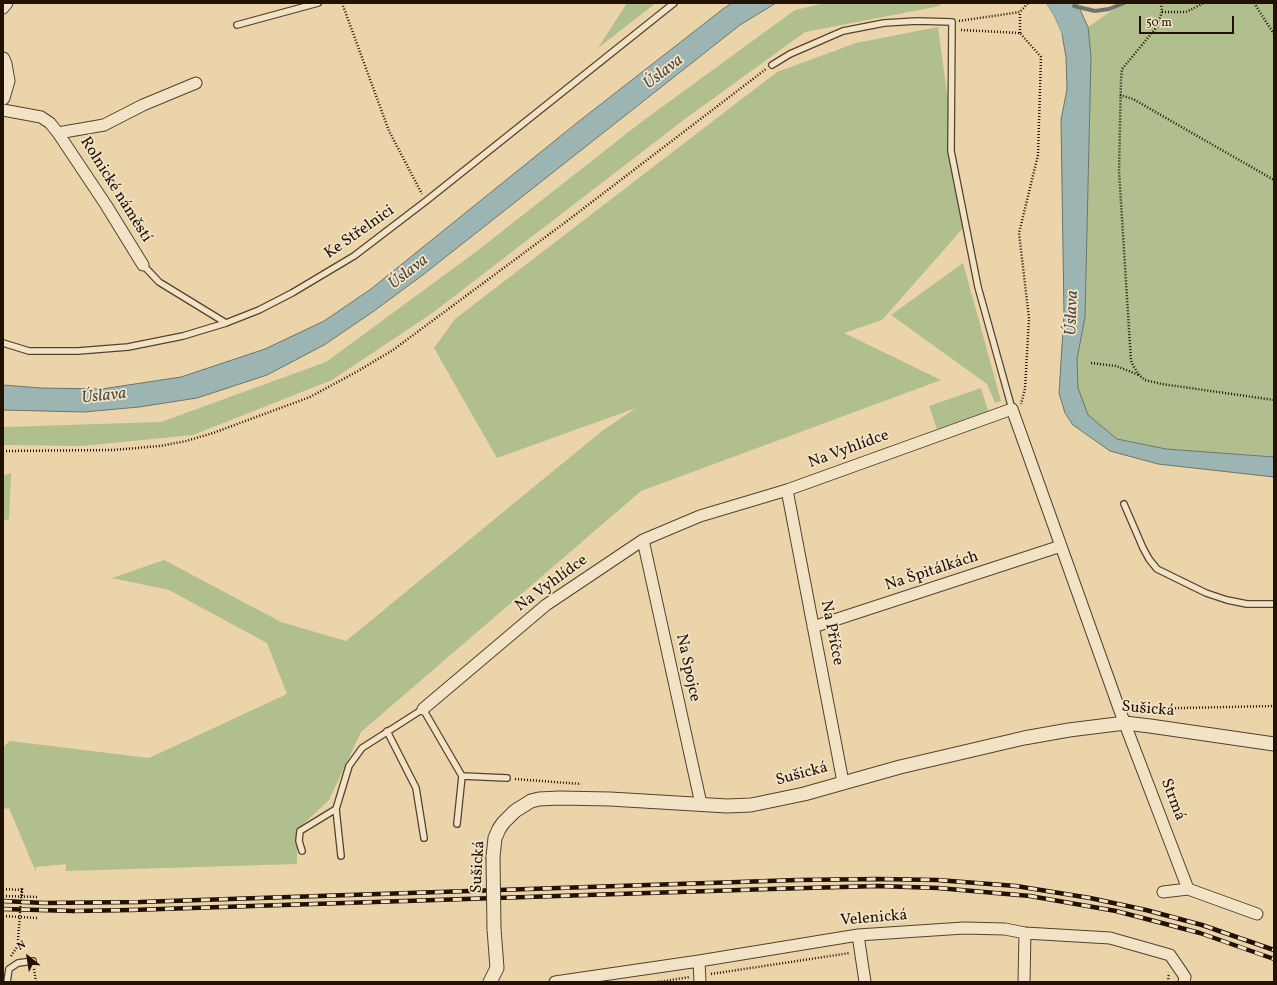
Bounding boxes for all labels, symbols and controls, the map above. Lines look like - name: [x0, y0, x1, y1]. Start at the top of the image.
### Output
- scale bar: [1141, 8, 1236, 34]
- text: 50 m: [1146, 15, 1172, 31]
- water label: Úslava: [640, 51, 688, 95]
- street label: Rolnické náměstí: [75, 134, 155, 246]
- street label: Ke Střelnici: [321, 202, 399, 264]
- water label: Úslava: [385, 251, 433, 295]
- water label: Úslava: [1062, 290, 1084, 336]
- water label: Úslava: [80, 384, 128, 410]
- street label: Na Vyhlídce: [806, 427, 892, 473]
- street label: Na Špitálkách: [883, 548, 981, 596]
- street label: Na Vyhlídce: [512, 551, 592, 617]
- street label: Na Příčce: [815, 599, 847, 667]
- street label: Na Spojce: [670, 632, 704, 704]
- street label: Sušická: [1121, 698, 1175, 722]
- street label: Sušická: [774, 759, 830, 791]
- street label: Strmá: [1155, 776, 1189, 824]
- street label: Sušická: [468, 840, 490, 894]
- street label: Velenická: [840, 907, 908, 931]
- north arrow: [8, 937, 48, 977]
- text: N: [15, 938, 29, 955]

